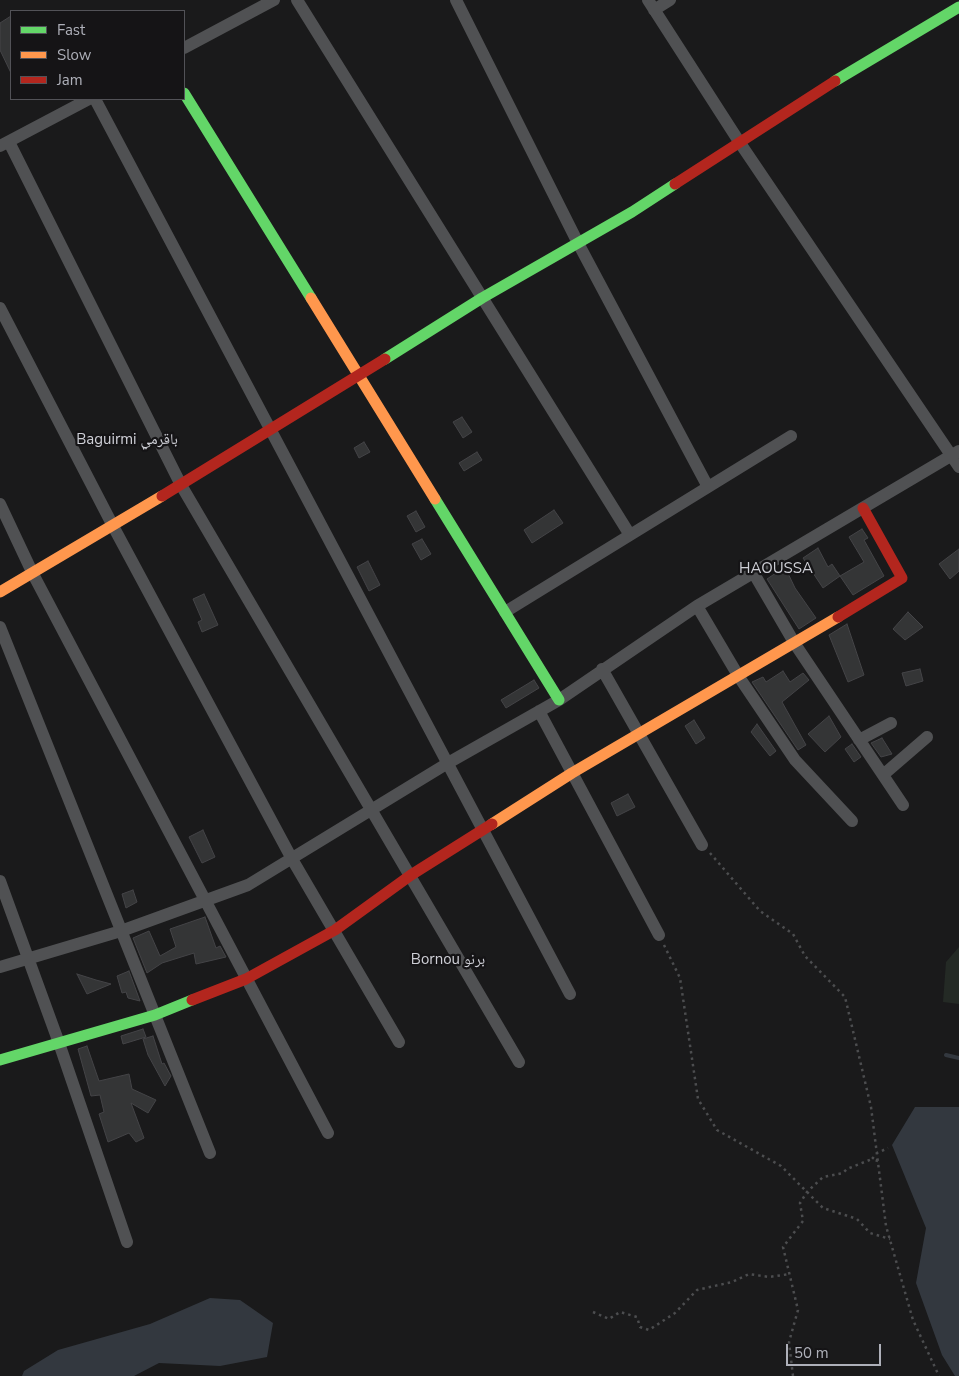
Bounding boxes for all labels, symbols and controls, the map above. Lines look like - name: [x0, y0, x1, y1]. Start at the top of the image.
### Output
- legend: [10, 10, 185, 100]
- text: Fast: [57, 20, 85, 40]
- text: Slow: [57, 45, 91, 65]
- text: Jam: [57, 70, 83, 90]
- district label: Baguirmi باقرمي: [76, 431, 178, 449]
- district label: HAOUSSA: [735, 560, 817, 578]
- district label: Bornou برنو: [411, 951, 485, 969]
- scale bar: [789, 1334, 884, 1366]
- text: 50 m: [794, 1343, 829, 1363]

